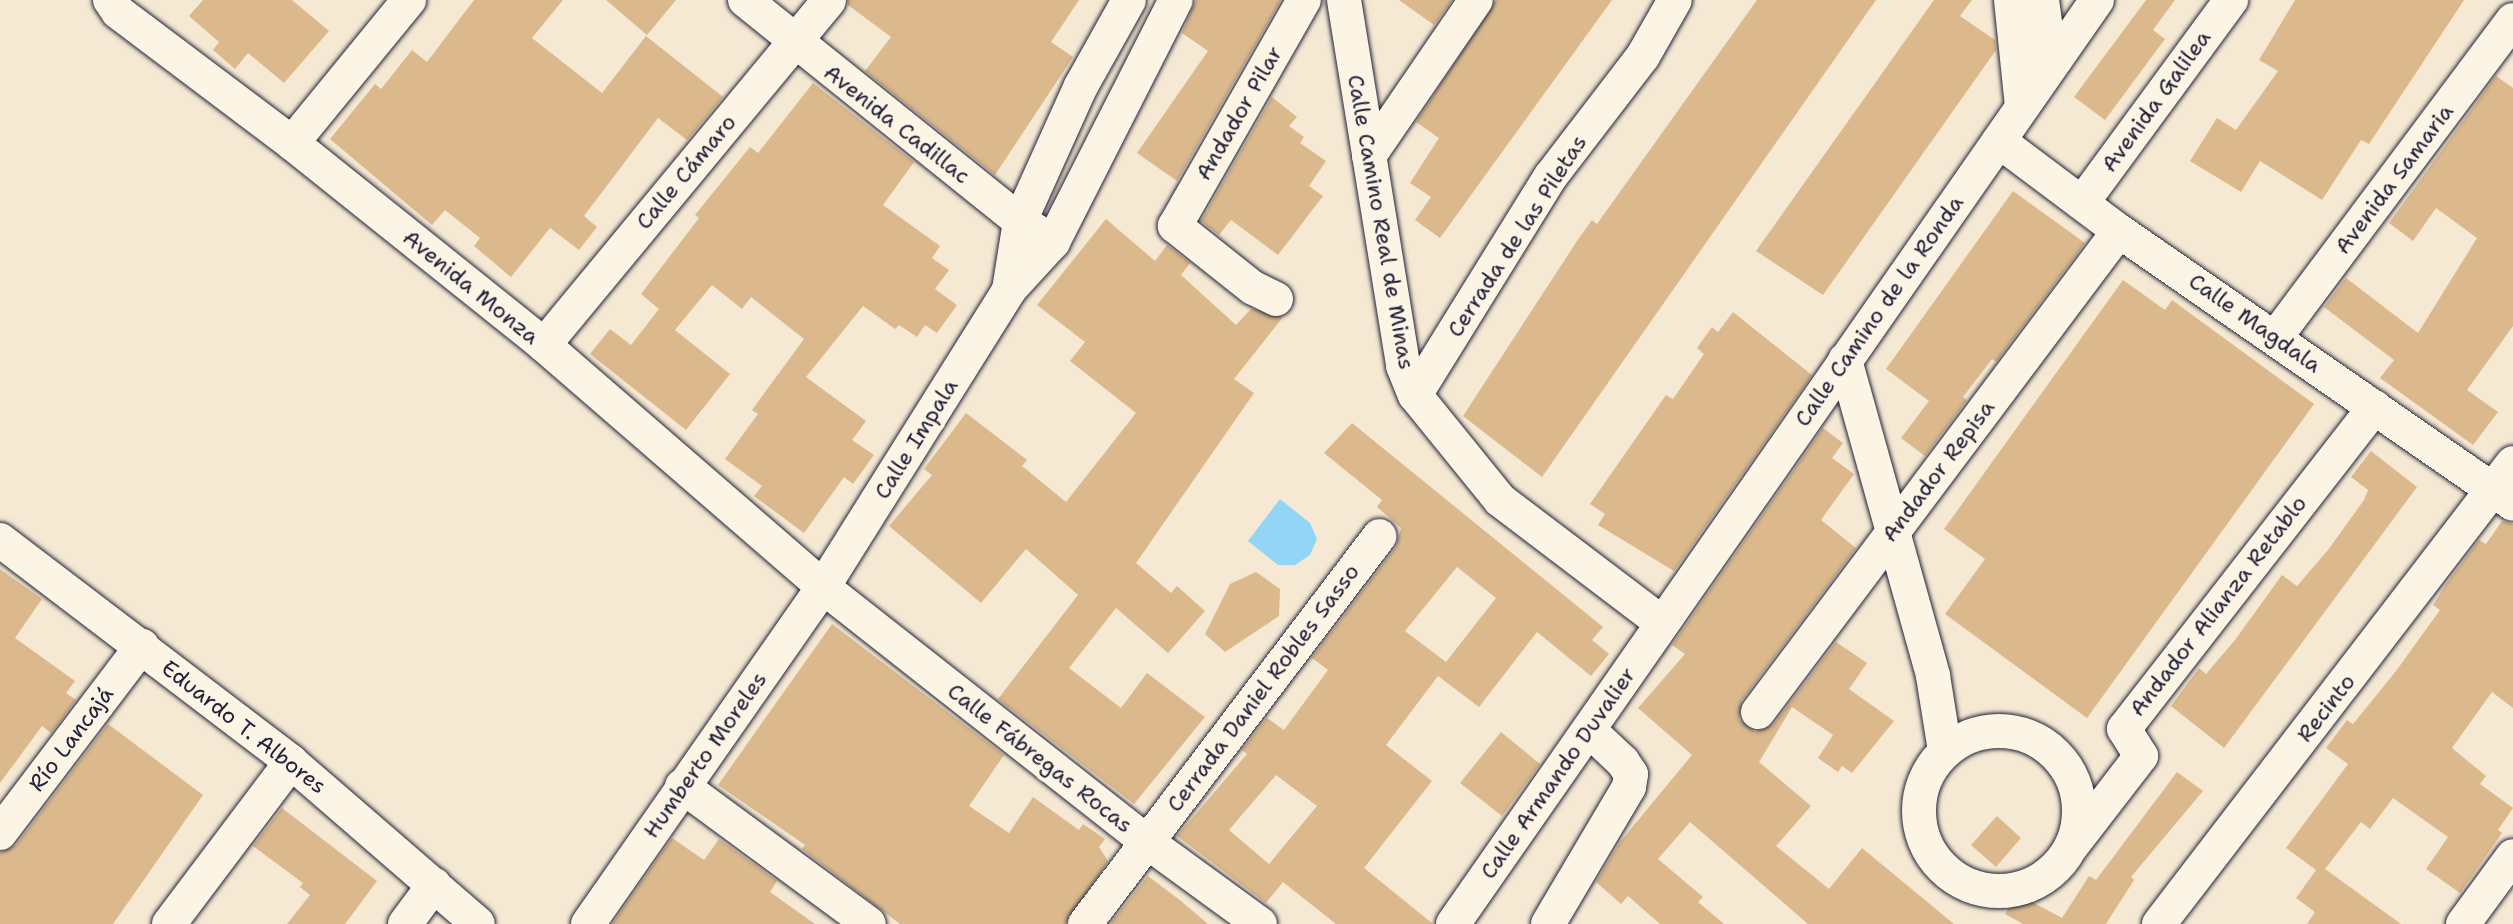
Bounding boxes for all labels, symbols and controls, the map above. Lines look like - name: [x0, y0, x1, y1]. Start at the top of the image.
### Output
- street label: Avenida Galilea: [2096, 25, 2216, 177]
- street label: Andador Pilar: [1190, 41, 1288, 185]
- street label: Avenida Cadillac: [819, 59, 975, 189]
- street label: Calle Camino Real de Minas: [1342, 73, 1420, 371]
- street label: Avenida Samaria: [2329, 99, 2459, 259]
- street label: Calle Cámaro: [630, 109, 742, 235]
- street label: Cerrada de las Piletas: [1442, 130, 1592, 342]
- street label: Calle Camino de la Ronda: [1789, 190, 1969, 432]
- street label: Avenida Monza: [398, 224, 544, 350]
- street label: Calle Magdala: [2184, 268, 2326, 378]
- street label: Calle Impala: [869, 374, 963, 504]
- street label: Andador Repisa: [1876, 395, 2000, 547]
- street label: Andador Alianza Retablo: [2124, 491, 2312, 721]
- street label: Cerrada Daniel Robles Sasso: [1161, 559, 1365, 817]
- street label: Eduardo T. Albores: [157, 655, 331, 799]
- street label: Calle Armando Duvalier: [1475, 662, 1641, 884]
- street label: Humberto Moreles: [638, 667, 772, 843]
- street label: Recinto: [2291, 669, 2361, 747]
- street label: Calle Fábregas Rocas: [942, 678, 1138, 838]
- street label: Río Lancajá: [23, 681, 119, 797]

